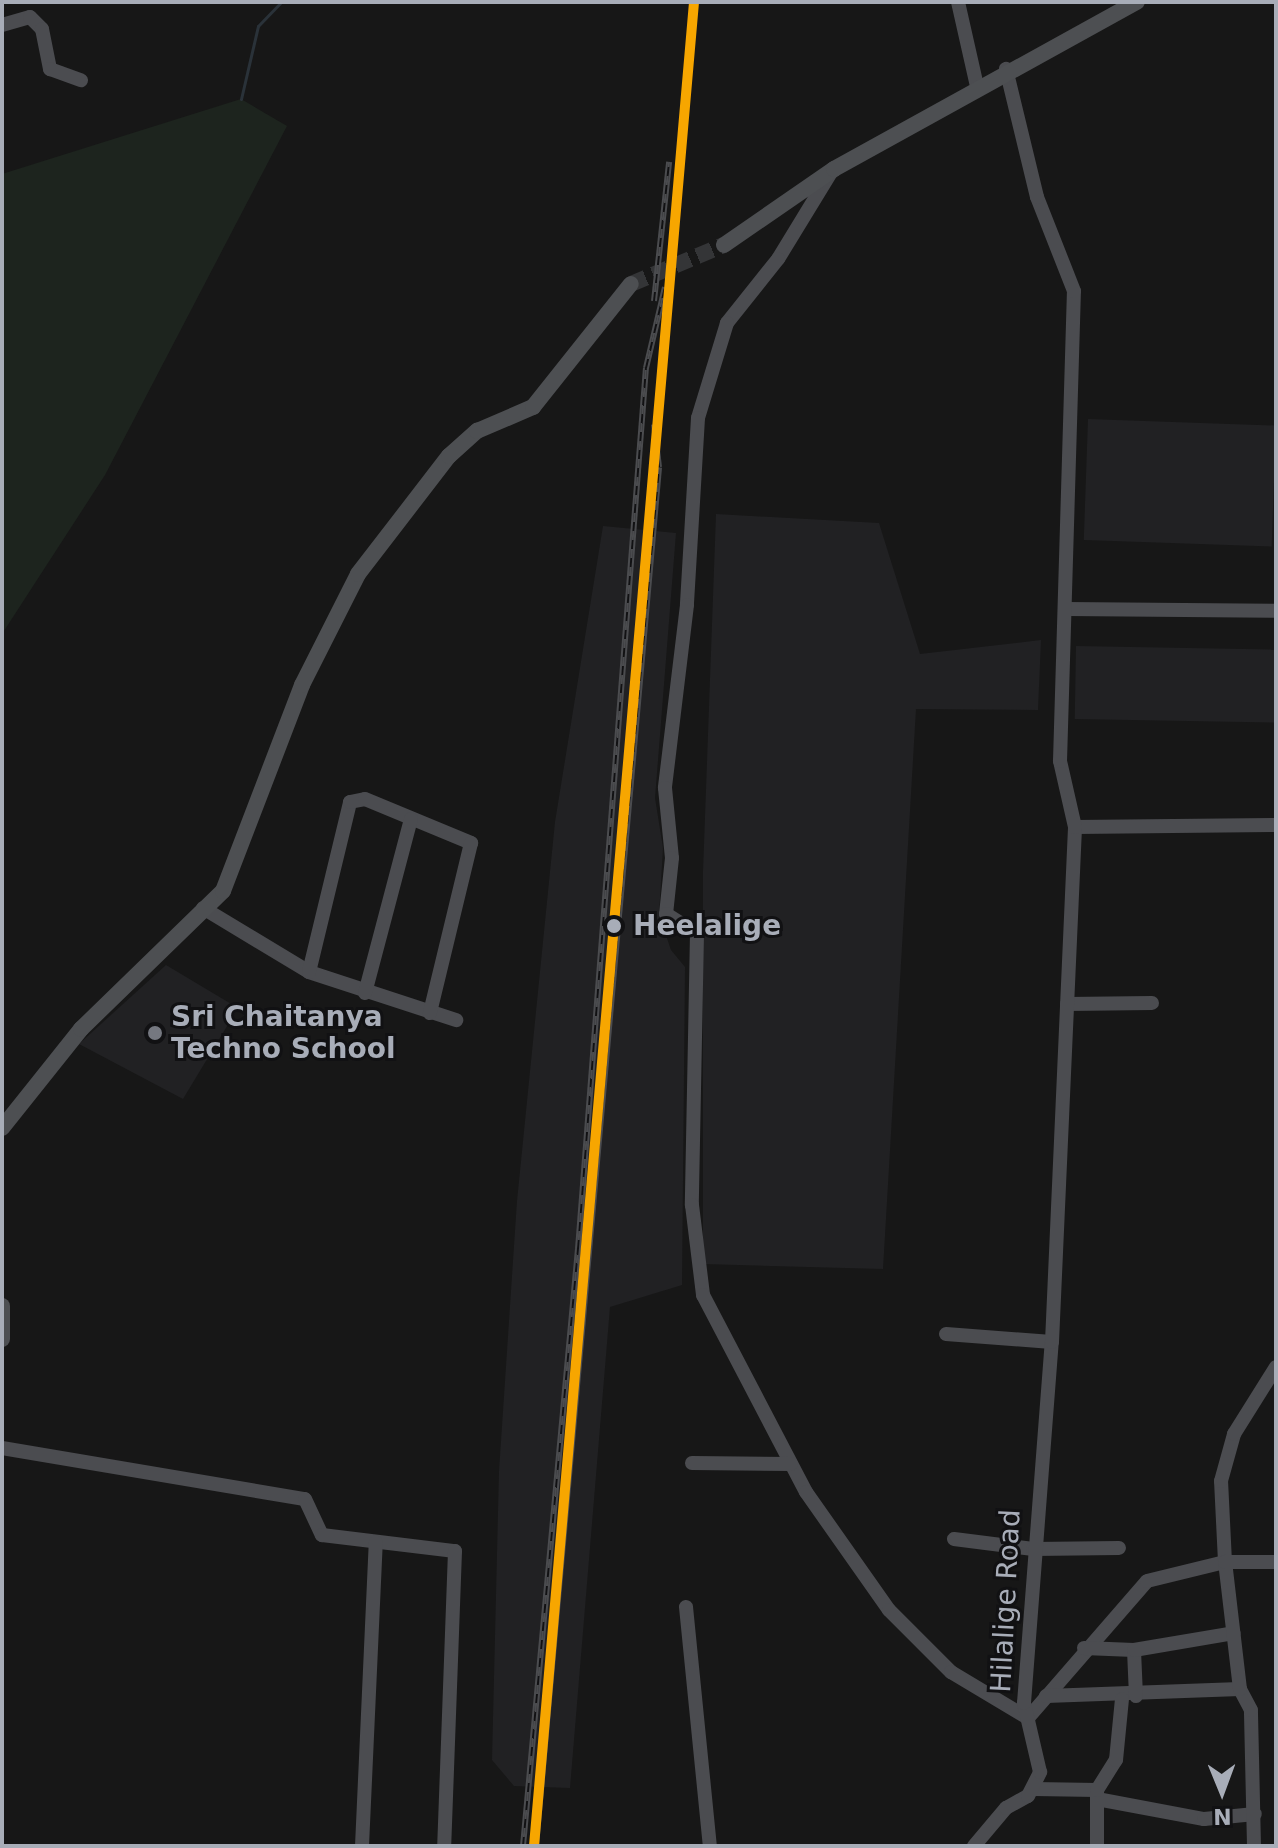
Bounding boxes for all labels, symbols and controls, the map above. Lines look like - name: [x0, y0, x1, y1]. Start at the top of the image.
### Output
- place label: Heelalige: [633, 909, 781, 943]
- marker: Heelalige: [602, 914, 626, 938]
- place label: Sri Chaitanya Techno School: [171, 1000, 396, 1066]
- marker: Sri Chaitanya Techno School: [146, 1024, 164, 1042]
- street label: Hilalige Road: [984, 1509, 1028, 1693]
- north arrow: [1182, 1752, 1262, 1832]
- text: N: [1213, 1804, 1232, 1829]

